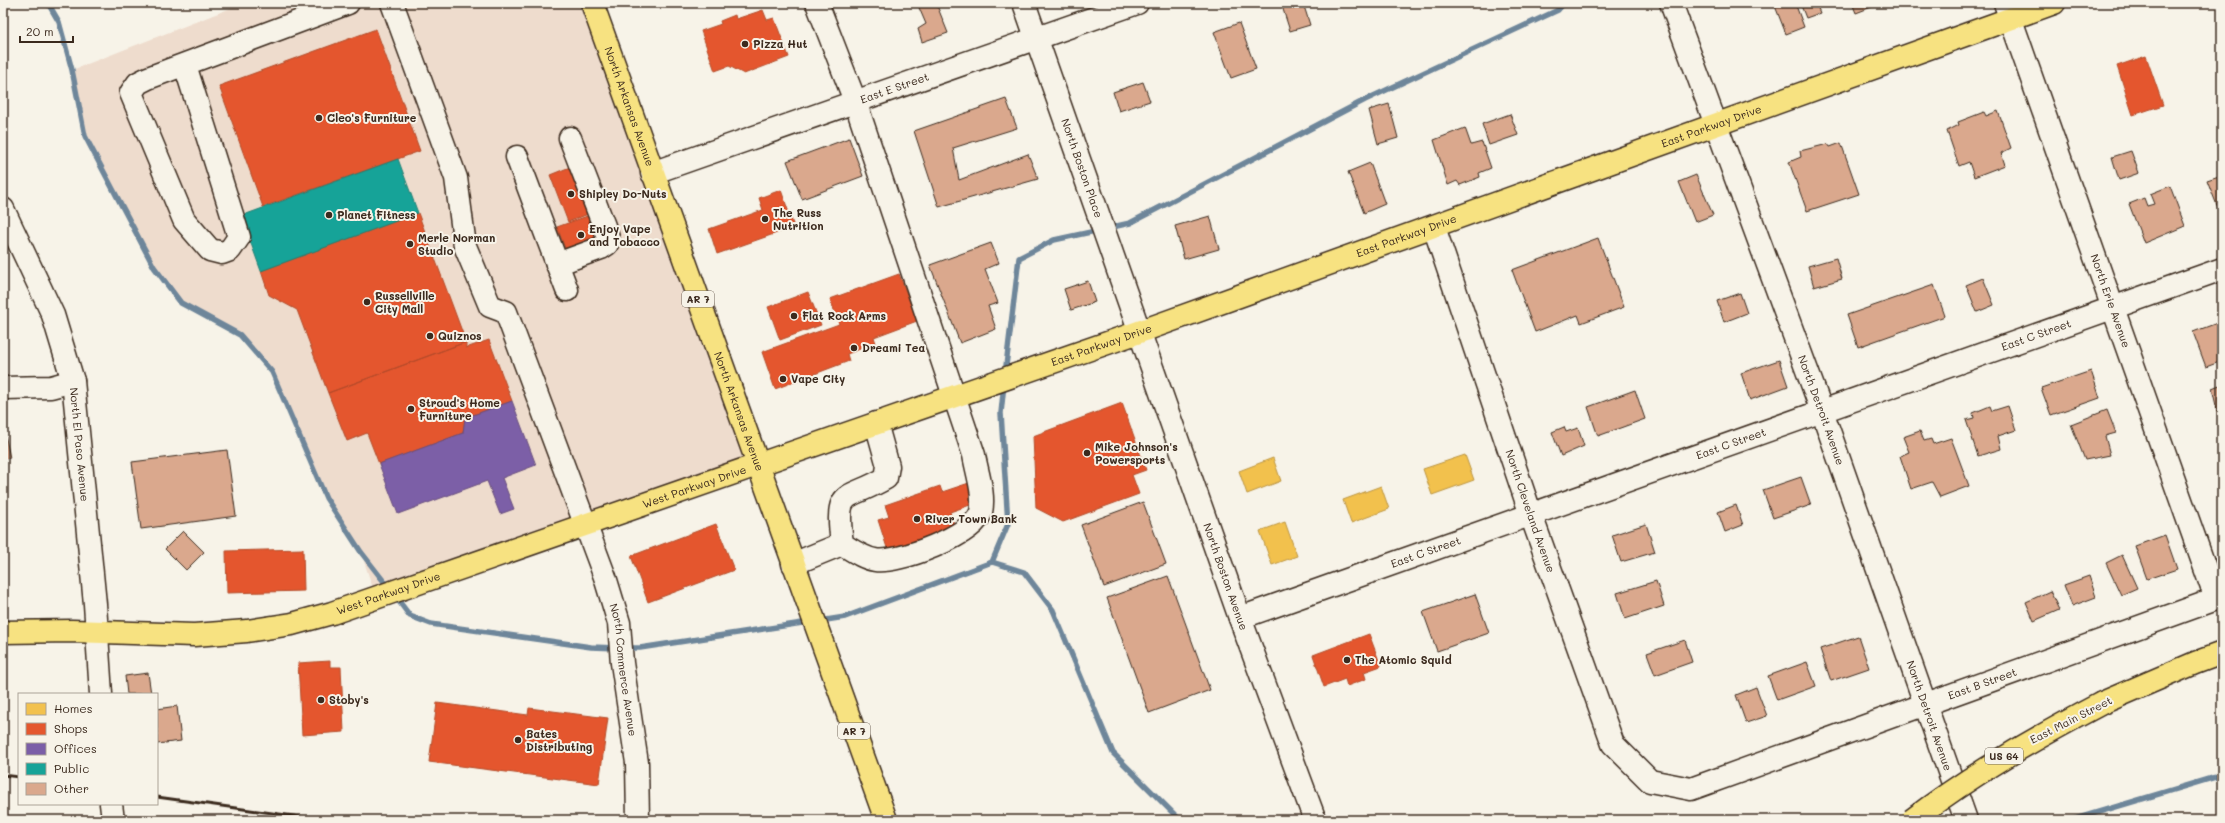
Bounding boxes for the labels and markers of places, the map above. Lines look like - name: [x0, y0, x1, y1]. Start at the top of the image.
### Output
- place label: Pizza Hut: [753, 36, 808, 51]
- marker: Pizza Hut: [740, 39, 750, 49]
- place label: Cleo's Furniture: [327, 110, 417, 125]
- marker: Cleo's Furniture: [314, 113, 324, 123]
- place label: Shipley Do-Nuts: [579, 186, 667, 201]
- marker: Shipley Do-Nuts: [566, 189, 576, 199]
- place label: The Russ Nutrition: [773, 205, 824, 233]
- place label: Planet Fitness: [337, 207, 416, 222]
- marker: Planet Fitness: [324, 210, 334, 220]
- marker: The Russ Nutrition: [760, 214, 770, 224]
- place label: Enjoy Vape and Tobacco: [589, 221, 660, 249]
- place label: Merle Norman Studio: [418, 230, 495, 258]
- marker: Enjoy Vape and Tobacco: [576, 230, 586, 240]
- marker: Merle Norman Studio: [405, 239, 415, 249]
- place label: Russellville City Mall: [375, 288, 435, 316]
- marker: Russellville City Mall: [362, 297, 372, 307]
- place label: Flat Rock Arms: [802, 308, 887, 323]
- marker: Flat Rock Arms: [789, 311, 799, 321]
- place label: Quiznos: [438, 328, 482, 343]
- marker: Quiznos: [425, 331, 435, 341]
- place label: Dreami Tea: [862, 340, 925, 355]
- marker: Dreami Tea: [849, 343, 859, 353]
- place label: Vape City: [791, 371, 845, 386]
- marker: Vape City: [778, 374, 788, 384]
- place label: Stroud's Home Furniture: [419, 395, 500, 423]
- marker: Stroud's Home Furniture: [406, 404, 416, 414]
- place label: Mike Johnson's Powersports: [1095, 439, 1178, 467]
- marker: Mike Johnson's Powersports: [1082, 448, 1092, 458]
- place label: River Town Bank: [925, 511, 1017, 526]
- marker: River Town Bank: [912, 514, 922, 524]
- place label: The Atomic Squid: [1355, 652, 1452, 667]
- marker: The Atomic Squid: [1342, 655, 1352, 665]
- place label: Stoby's: [329, 692, 369, 707]
- marker: Stoby's: [316, 695, 326, 705]
- place label: Bates Distributing: [526, 726, 593, 754]
- marker: Bates Distributing: [513, 735, 523, 745]

